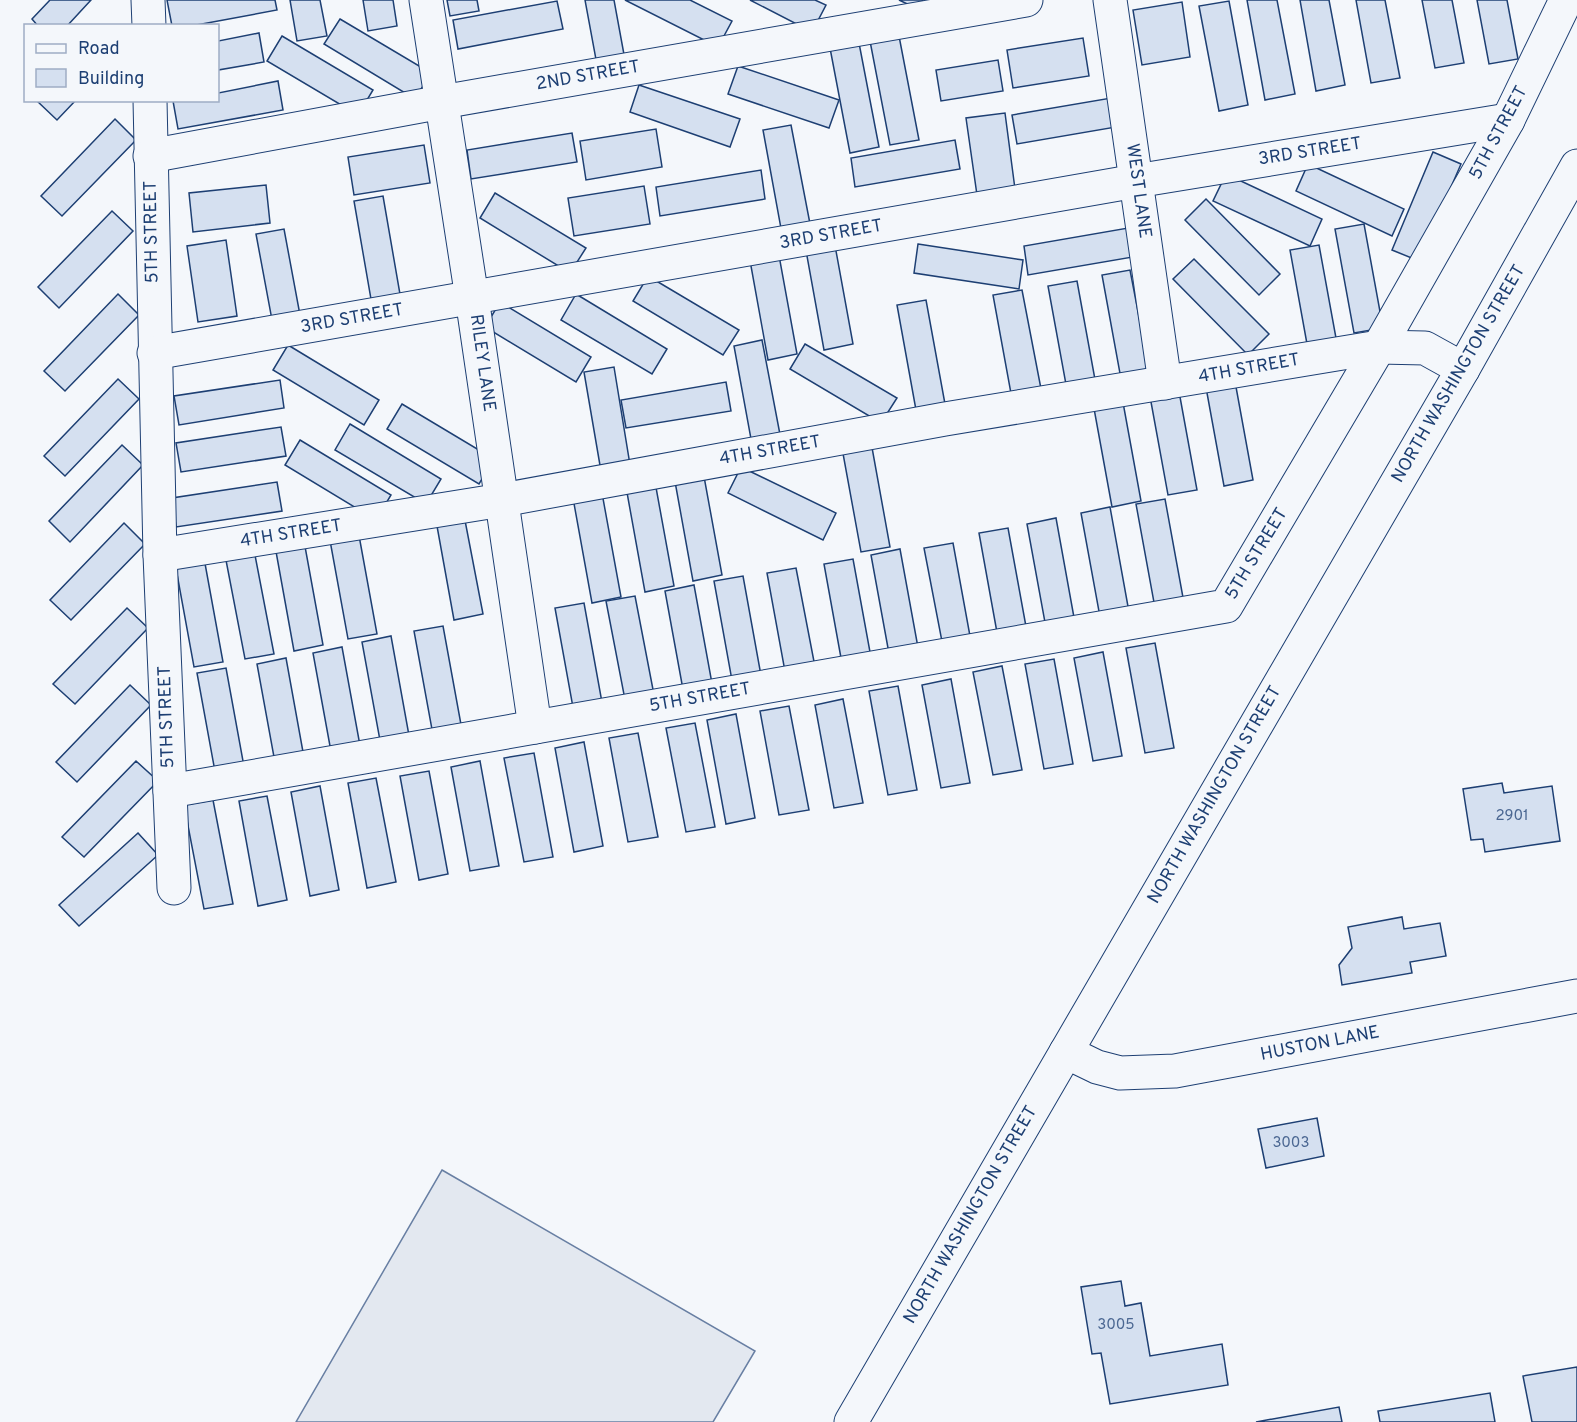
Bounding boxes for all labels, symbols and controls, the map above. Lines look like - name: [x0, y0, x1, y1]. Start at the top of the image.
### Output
- legend: [24, 24, 219, 102]
- text: Road: [78, 38, 120, 61]
- street label: 2ND STREET: [534, 56, 642, 96]
- text: Building: [78, 68, 144, 91]
- street label: 5TH STREET: [1465, 82, 1533, 184]
- street label: 3RD STREET: [1257, 133, 1363, 171]
- street label: WEST LANE: [1120, 142, 1156, 240]
- street label: 5TH STREET: [140, 180, 164, 284]
- street label: 3RD STREET: [778, 215, 884, 255]
- street label: NORTH WASHINGTON STREET: [1387, 261, 1531, 487]
- street label: 3RD STREET: [299, 299, 405, 339]
- street label: RILEY LANE: [464, 313, 500, 413]
- street label: 4TH STREET: [1196, 349, 1302, 389]
- street label: 4TH STREET: [717, 431, 823, 471]
- street label: 5TH STREET: [1221, 504, 1293, 604]
- street label: 4TH STREET: [238, 515, 344, 553]
- street label: 5TH STREET: [154, 665, 180, 769]
- street label: 5TH STREET: [647, 678, 753, 718]
- street label: NORTH WASHINGTON STREET: [1143, 682, 1287, 908]
- house number: 2901: [1495, 807, 1529, 826]
- street label: HUSTON LANE: [1258, 1021, 1382, 1067]
- street label: NORTH WASHINGTON STREET: [899, 1102, 1043, 1328]
- house number: 3003: [1272, 1134, 1310, 1153]
- house number: 3005: [1097, 1316, 1135, 1335]

